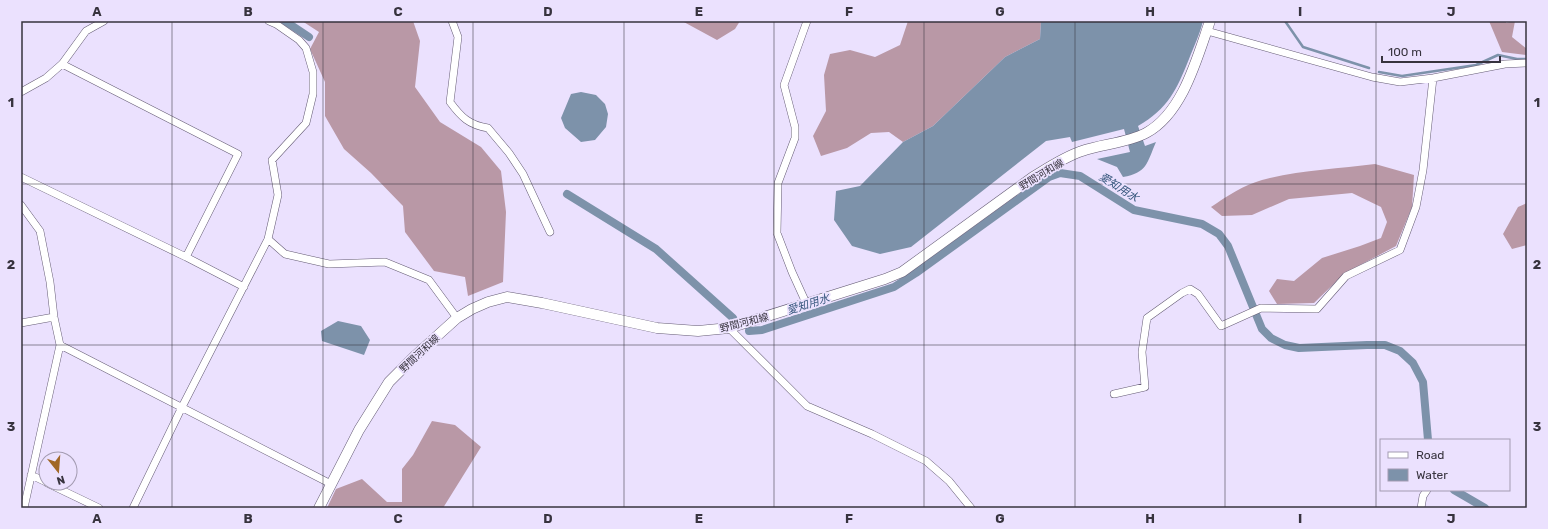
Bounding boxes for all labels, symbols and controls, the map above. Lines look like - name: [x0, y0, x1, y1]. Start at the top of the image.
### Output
- text: A: [92, 4, 102, 19]
- text: B: [243, 4, 253, 19]
- text: C: [393, 4, 403, 19]
- text: D: [543, 4, 553, 19]
- text: E: [695, 4, 703, 19]
- text: F: [845, 4, 853, 19]
- text: G: [995, 4, 1005, 19]
- text: H: [1145, 4, 1155, 19]
- text: I: [1298, 4, 1302, 19]
- text: J: [1447, 4, 1455, 19]
- scale bar: [1382, 38, 1500, 64]
- text: 100 m: [1388, 45, 1422, 59]
- text: 1: [8, 95, 14, 110]
- text: 1: [1534, 95, 1540, 110]
- street label: 野間河和線: [1017, 157, 1066, 193]
- water label: 愛知用水: [1097, 170, 1142, 205]
- text: 2: [7, 257, 15, 272]
- text: 2: [1533, 257, 1541, 272]
- water label: 愛知用水: [785, 291, 832, 317]
- street label: 野間河和線: [719, 311, 770, 335]
- street label: 野間河和線: [397, 332, 442, 375]
- text: 3: [7, 419, 16, 434]
- text: 3: [1533, 419, 1542, 434]
- legend: [1380, 439, 1510, 491]
- text: Road: [1416, 448, 1444, 462]
- north arrow: [38, 451, 78, 491]
- text: Water: [1416, 468, 1448, 482]
- text: N: [55, 473, 66, 487]
- text: A: [92, 511, 102, 526]
- text: B: [243, 511, 253, 526]
- text: C: [393, 511, 403, 526]
- text: D: [543, 511, 553, 526]
- text: E: [695, 511, 703, 526]
- text: F: [845, 511, 853, 526]
- text: G: [995, 511, 1005, 526]
- text: H: [1145, 511, 1155, 526]
- text: I: [1298, 511, 1302, 526]
- text: J: [1447, 511, 1455, 526]

